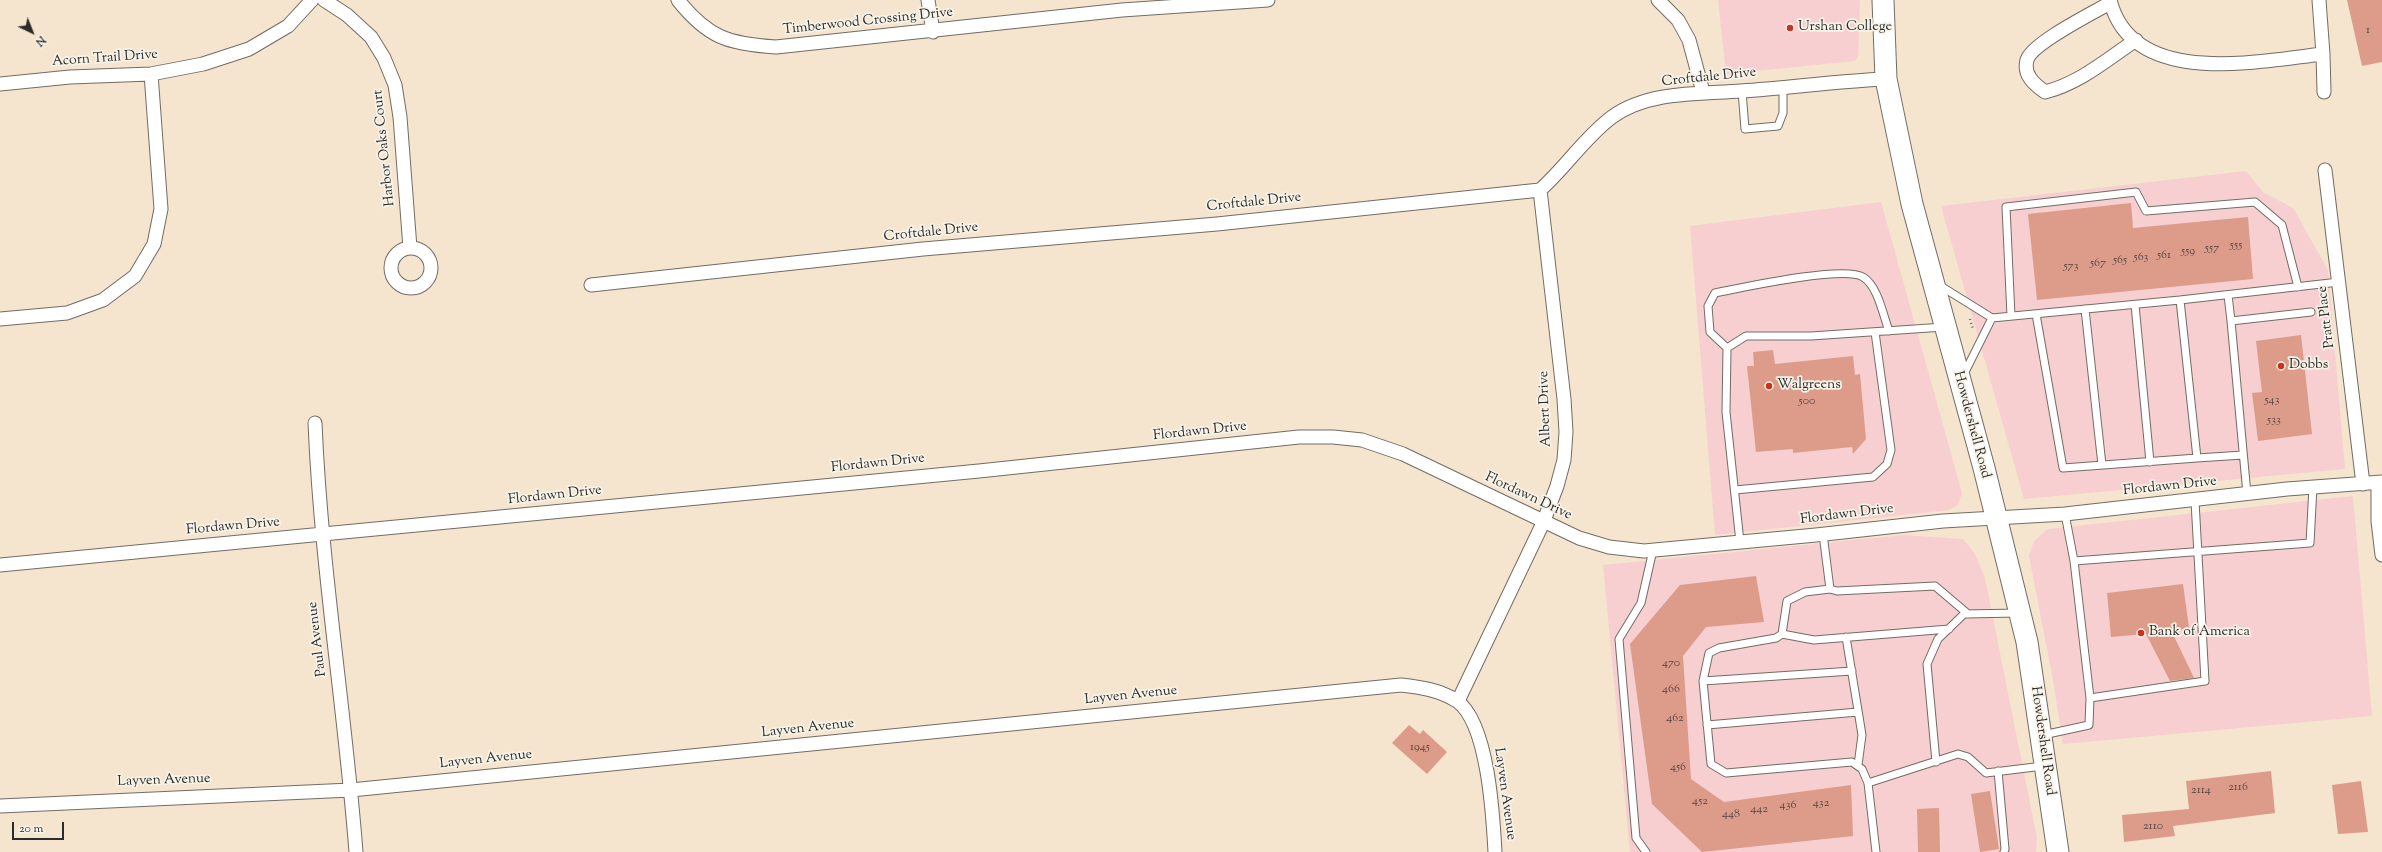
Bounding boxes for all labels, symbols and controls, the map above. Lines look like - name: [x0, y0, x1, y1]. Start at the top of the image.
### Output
- street label: Timberwood Crossing Drive: [782, 5, 954, 39]
- north arrow: [12, 12, 52, 52]
- place label: Urshan College: [1798, 20, 1892, 36]
- marker: Urshan College: [1785, 23, 1795, 33]
- house number: 1: [2366, 24, 2370, 38]
- text: N: [32, 32, 49, 50]
- street label: Acorn Trail Drive: [52, 47, 158, 71]
- street label: Croftdale Drive: [1661, 65, 1757, 91]
- street label: Harbor Oaks Court: [371, 89, 399, 207]
- street label: Croftdale Drive: [1206, 190, 1302, 216]
- street label: Croftdale Drive: [883, 220, 979, 246]
- house number: 555: [2230, 239, 2242, 253]
- house number: 557: [2205, 242, 2219, 256]
- house number: 559: [2181, 245, 2195, 259]
- house number: 561: [2157, 249, 2171, 263]
- house number: 563: [2134, 251, 2148, 265]
- house number: 565: [2113, 254, 2127, 268]
- house number: 567: [2090, 257, 2106, 271]
- house number: 573: [2064, 260, 2078, 274]
- street label: Pratt Place: [2315, 285, 2339, 349]
- place label: Dobbs: [2289, 358, 2328, 374]
- marker: Dobbs: [2276, 361, 2286, 371]
- street label: Howdershell Road: [1949, 370, 1993, 480]
- street label: Albert Drive: [1536, 371, 1556, 447]
- place label: Walgreens: [1777, 378, 1841, 394]
- marker: Walgreens: [1764, 381, 1774, 391]
- house number: 543: [2265, 394, 2279, 408]
- house number: 500: [1799, 395, 1815, 409]
- house number: 533: [2267, 414, 2281, 428]
- street label: Flordawn Drive: [1152, 419, 1248, 445]
- street label: Flordawn Drive: [830, 451, 926, 477]
- street label: Flordawn Drive: [1482, 470, 1574, 524]
- street label: Flordawn Drive: [2122, 474, 2218, 500]
- street label: Flordawn Drive: [507, 483, 603, 509]
- street label: Flordawn Drive: [1799, 501, 1895, 529]
- street label: Flordawn Drive: [185, 515, 281, 539]
- street label: Paul Avenue: [305, 600, 331, 678]
- place label: Bank of America: [2149, 625, 2250, 641]
- marker: Bank of America: [2136, 628, 2146, 638]
- house number: 470: [1662, 657, 1680, 671]
- street label: Layven Avenue: [1084, 683, 1178, 709]
- house number: 466: [1662, 683, 1680, 697]
- street label: Howdershell Road: [2026, 685, 2058, 797]
- house number: 462: [1666, 712, 1684, 726]
- street label: Layven Avenue: [761, 716, 855, 742]
- house number: 1945: [1410, 741, 1430, 755]
- street label: Layven Avenue: [439, 747, 533, 773]
- street label: Layven Avenue: [1489, 747, 1519, 841]
- house number: 456: [1670, 761, 1686, 775]
- street label: Layven Avenue: [117, 771, 211, 791]
- house number: 2116: [2228, 781, 2248, 795]
- house number: 2114: [2191, 784, 2211, 798]
- house number: 452: [1692, 795, 1708, 809]
- house number: 432: [1813, 797, 1829, 811]
- house number: 436: [1780, 799, 1796, 813]
- house number: 442: [1750, 803, 1768, 817]
- house number: 448: [1722, 808, 1740, 822]
- scale bar: [14, 814, 66, 840]
- text: 20 m: [19, 820, 43, 838]
- house number: 2110: [2143, 820, 2163, 834]

